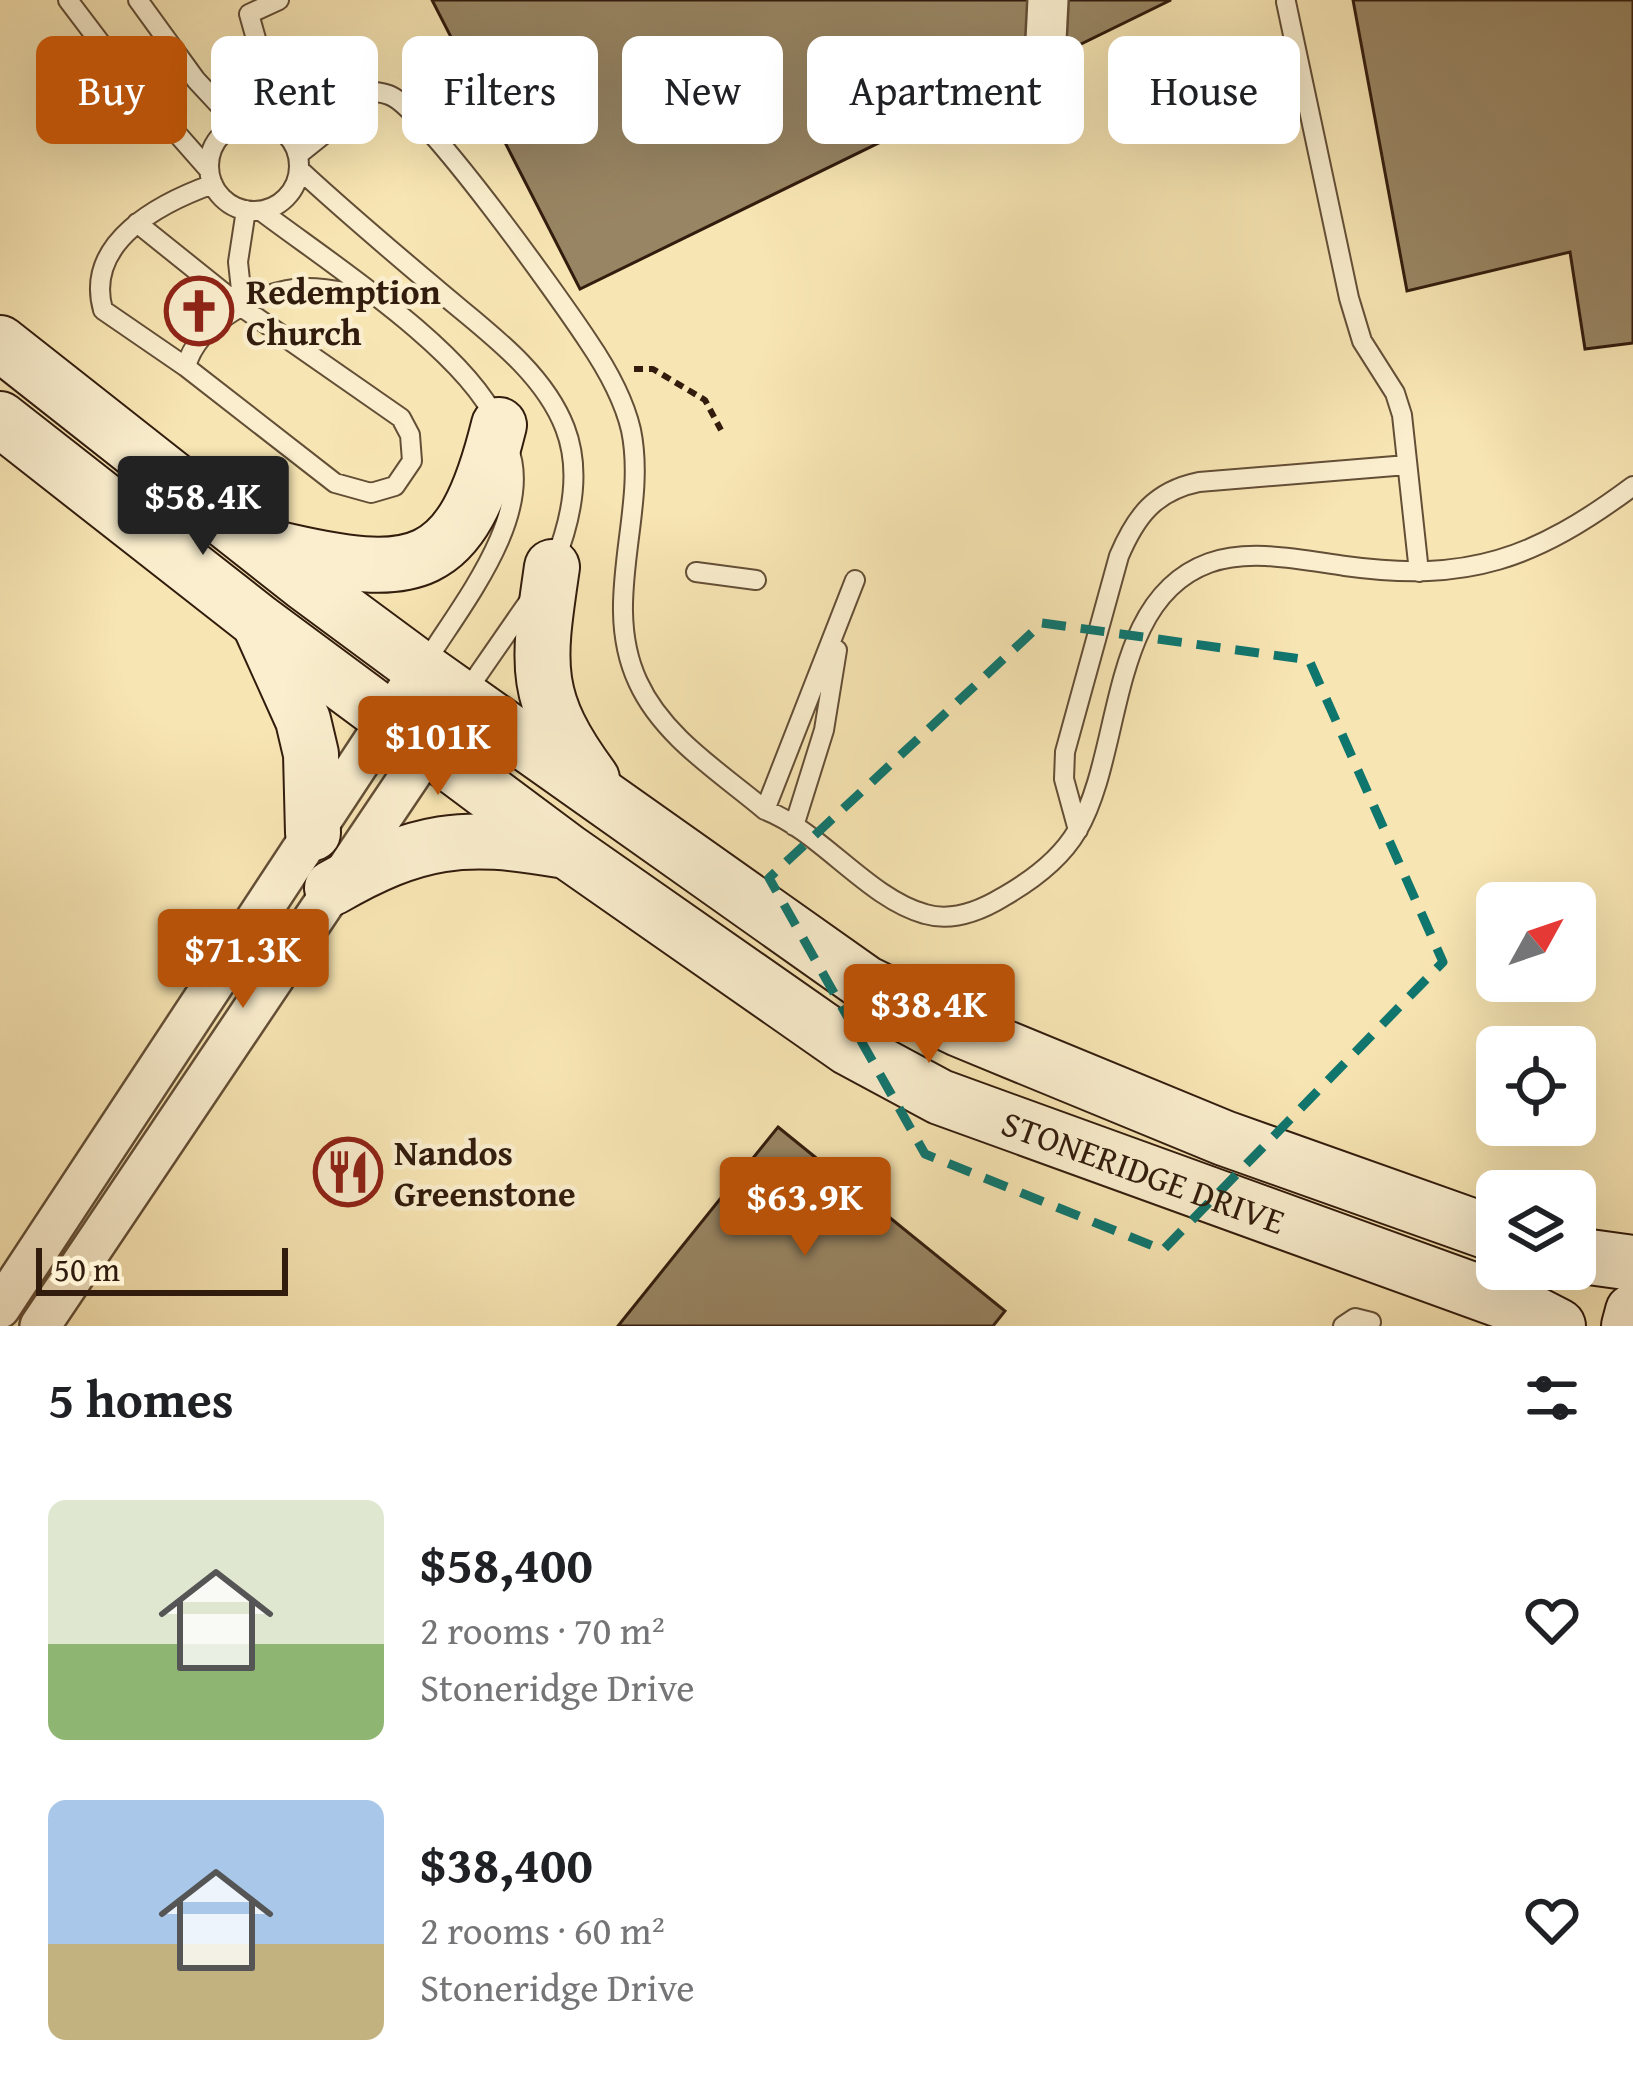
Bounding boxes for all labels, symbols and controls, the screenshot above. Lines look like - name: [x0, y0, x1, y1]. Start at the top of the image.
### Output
- chip: Buy: [36, 36, 187, 144]
- chip: Rent: [211, 36, 378, 144]
- chip: Filters: [402, 36, 598, 144]
- chip: New: [622, 36, 783, 144]
- chip: Apartment: [807, 36, 1084, 144]
- chip: House: [1108, 36, 1300, 144]
- place label: Redemption Church: [246, 264, 441, 358]
- church icon: Redemption Church: [164, 276, 234, 346]
- pin: $58.4K: [105, 456, 301, 558]
- text: $58.4K: [145, 466, 261, 523]
- pin: $101K: [354, 696, 522, 798]
- text: $101K: [385, 706, 491, 763]
- north arrow: [1476, 882, 1596, 1002]
- map controls: [1476, 882, 1596, 1290]
- pin: $71.3K: [145, 909, 341, 1011]
- text: $71.3K: [185, 919, 301, 976]
- pin: $38.4K: [831, 964, 1027, 1066]
- text: $38.4K: [871, 974, 987, 1031]
- button: locate: [1476, 1026, 1596, 1146]
- street label: STONERIDGE DRIVE: [995, 1095, 1293, 1247]
- place label: Nandos Greenstone: [394, 1125, 576, 1219]
- restaurant icon: Nandos Greenstone: [313, 1137, 383, 1207]
- pin: $63.9K: [707, 1157, 903, 1259]
- text: $63.9K: [747, 1167, 863, 1224]
- button: layers: [1476, 1170, 1596, 1290]
- scale bar: [36, 1242, 288, 1295]
- text: 50 m: [54, 1245, 120, 1293]
- text: 5 homes: [48, 1361, 234, 1436]
- icon: filters: [1519, 1365, 1585, 1431]
- text: $58,400: [420, 1526, 593, 1601]
- icon: home: [144, 1548, 288, 1692]
- icon: heart: [1519, 1587, 1585, 1653]
- text: 2 rooms · 70 m²: [420, 1601, 665, 1658]
- text: Stoneridge Drive: [420, 1658, 695, 1715]
- text: $38,400: [420, 1826, 593, 1901]
- icon: home: [144, 1848, 288, 1992]
- icon: heart: [1519, 1887, 1585, 1953]
- text: 2 rooms · 60 m²: [420, 1901, 665, 1958]
- text: Stoneridge Drive: [420, 1958, 695, 2015]

